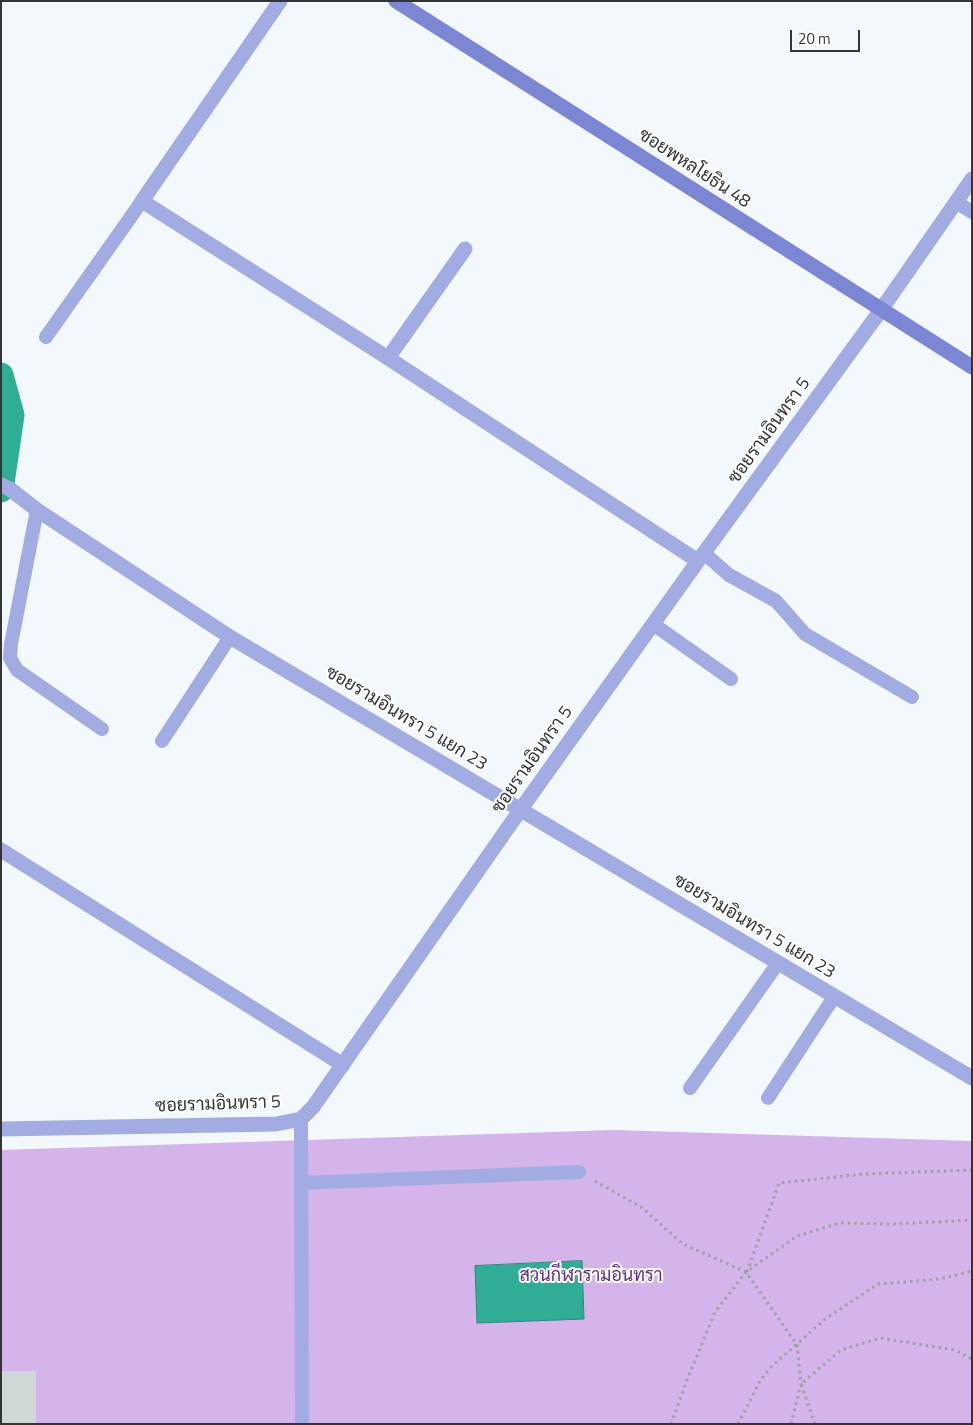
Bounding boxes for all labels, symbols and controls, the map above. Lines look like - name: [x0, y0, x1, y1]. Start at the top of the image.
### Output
- scale bar: [793, 20, 863, 52]
- text: 20 m: [798, 27, 831, 50]
- street label: ซอยพหลโยธิน 48: [634, 125, 754, 213]
- street label: ซอยรามอินทรา 5: [724, 374, 816, 488]
- street label: ซอยรามอินทรา 5 แยก 23: [321, 662, 491, 776]
- street label: ซอยรามอินทรา 5: [488, 702, 578, 818]
- street label: ซอยรามอินทรา 5 แยก 23: [669, 870, 839, 984]
- street label: ซอยรามอินทรา 5: [155, 1092, 281, 1118]
- park label: สวนกีฬารามอินทรา: [520, 1266, 662, 1288]

